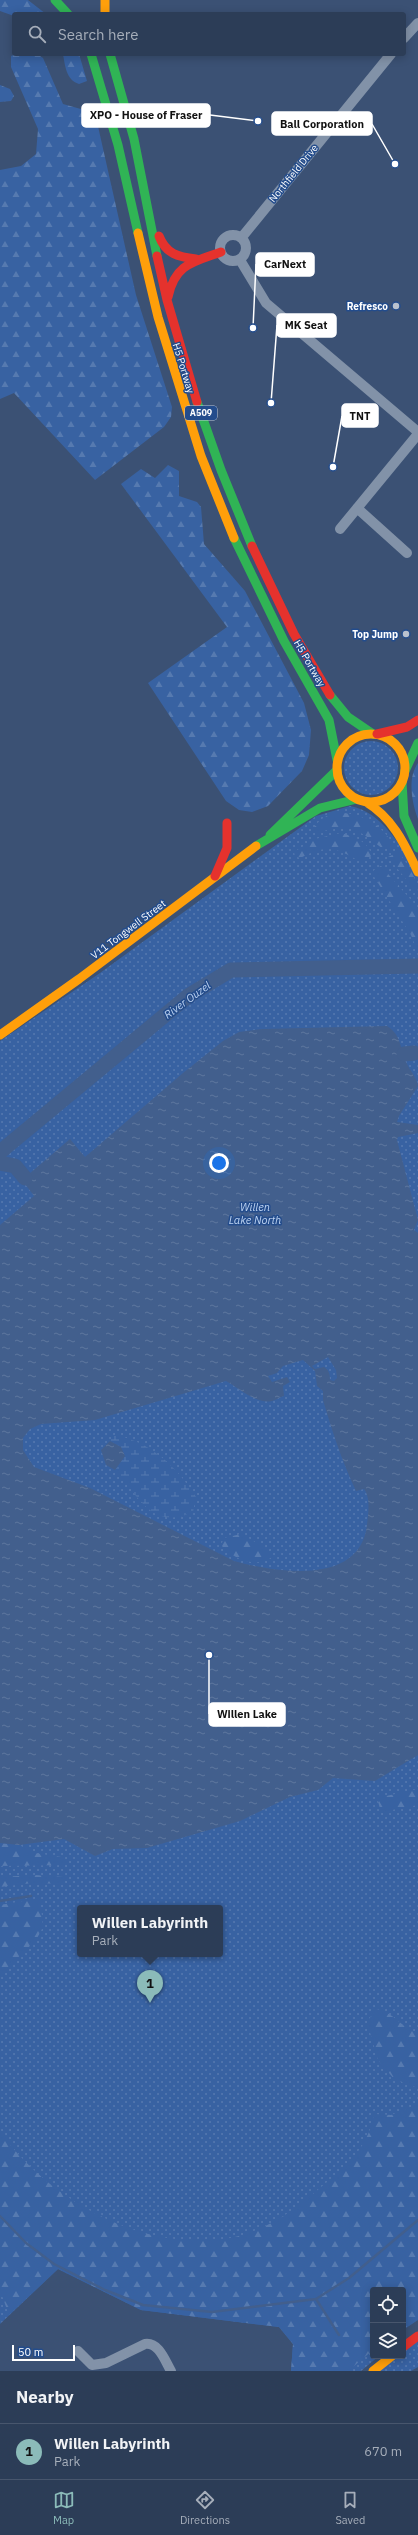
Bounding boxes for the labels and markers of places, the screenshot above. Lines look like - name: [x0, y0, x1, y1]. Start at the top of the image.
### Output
- callout: XPO - House of Fraser: [82, 104, 210, 127]
- callout: Ball Corporation: [272, 112, 372, 135]
- callout: CarNext: [256, 253, 314, 276]
- place label: Refresco: [347, 300, 388, 313]
- marker: Refresco: [391, 301, 401, 311]
- callout: MK Seat: [277, 314, 336, 337]
- callout: TNT: [342, 404, 378, 427]
- place label: Top Jump: [352, 628, 398, 641]
- marker: Top Jump: [401, 629, 411, 639]
- callout: Willen Lake: [209, 1703, 285, 1726]
- pin: 1: [137, 1970, 163, 2003]

